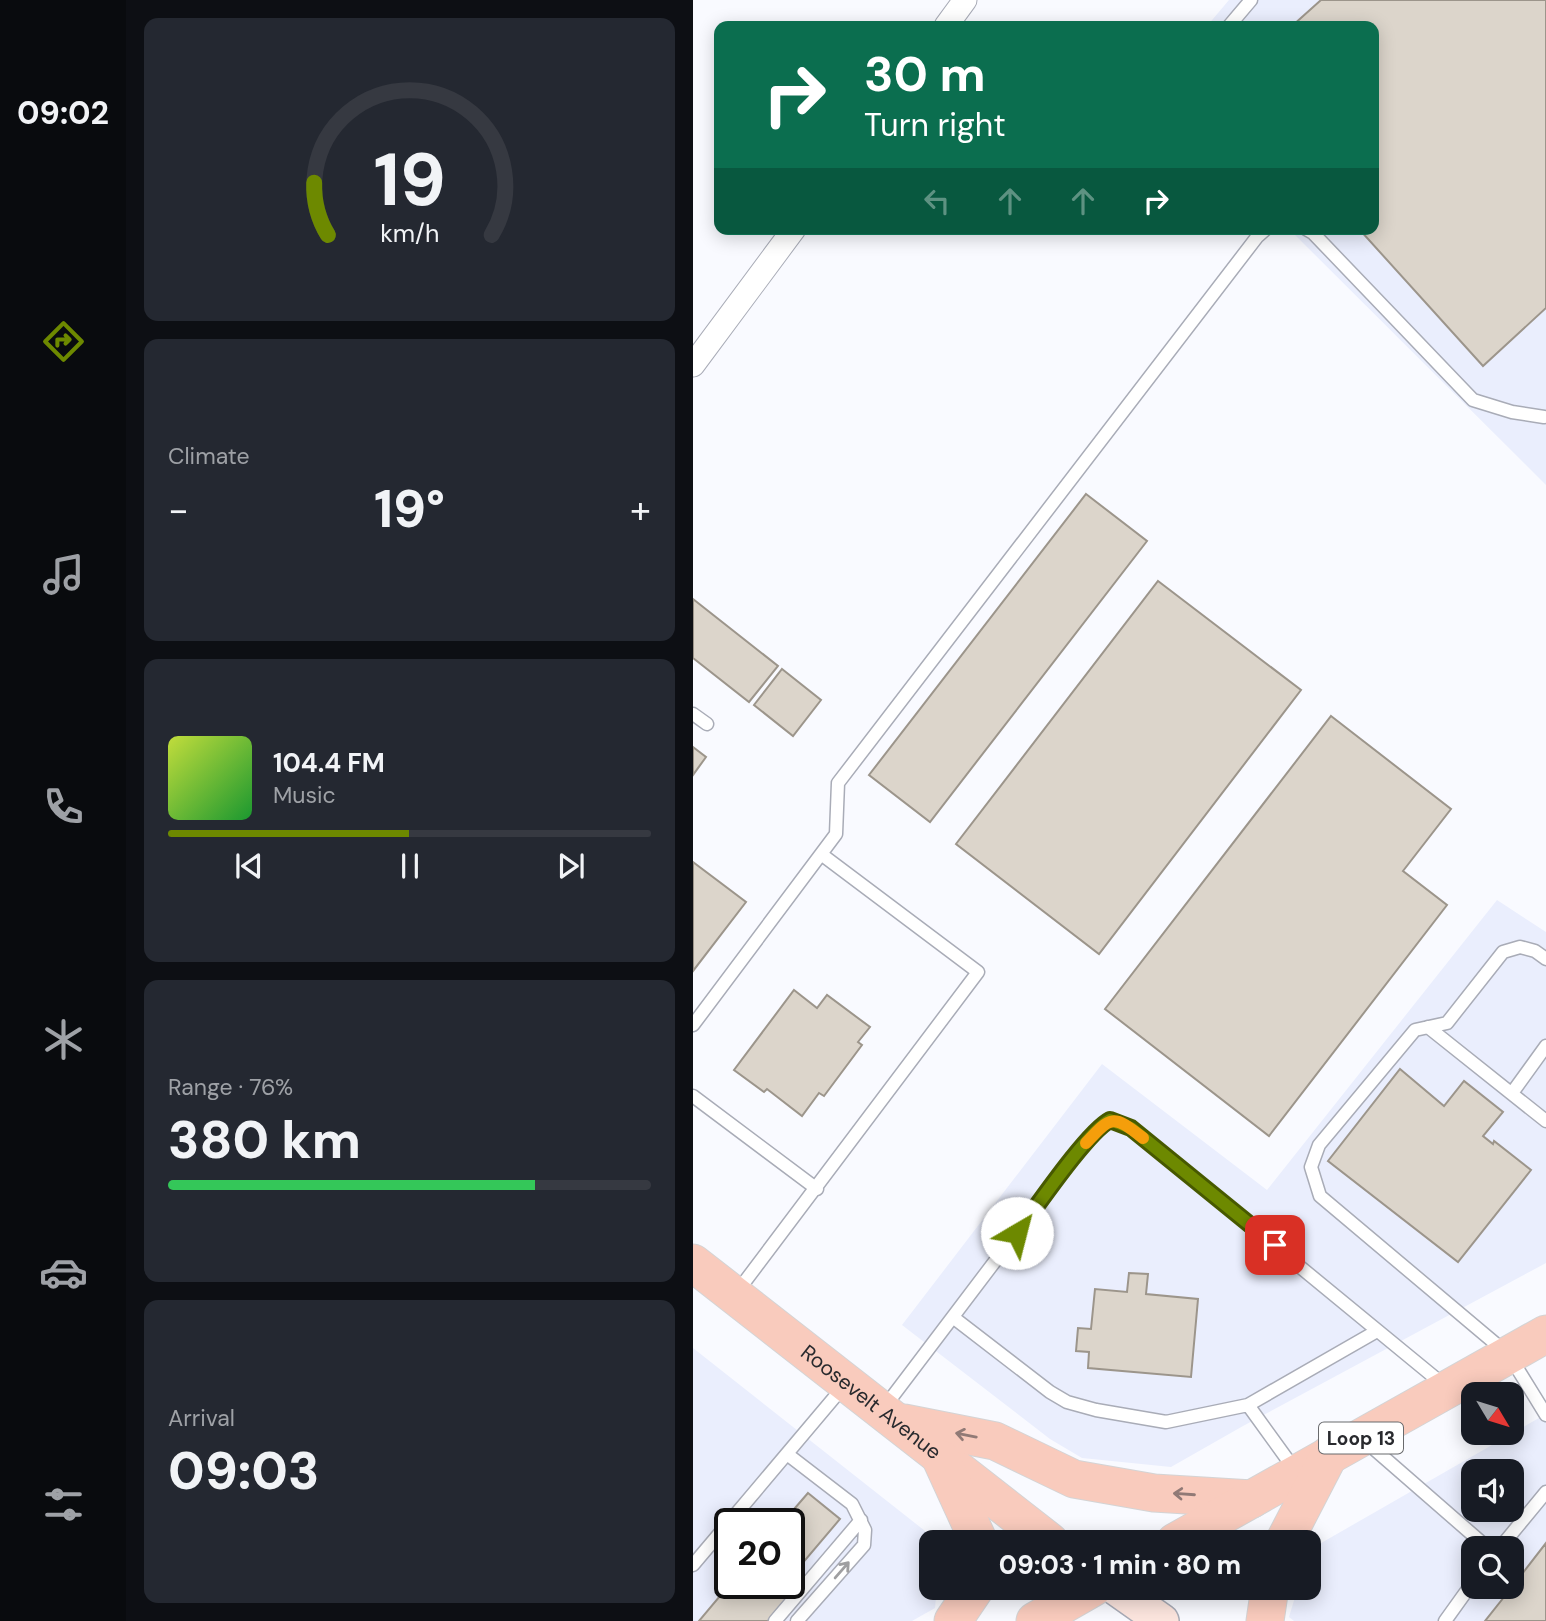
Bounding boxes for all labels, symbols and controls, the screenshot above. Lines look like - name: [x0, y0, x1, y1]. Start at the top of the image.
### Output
- text: 30 m: [864, 42, 986, 106]
- icon: right: [749, 49, 840, 140]
- text: 09:02: [17, 92, 109, 134]
- text: Turn right: [864, 104, 1006, 146]
- text: 19: [373, 134, 446, 229]
- icon: left: [918, 182, 956, 220]
- icon: ahead: [991, 182, 1029, 220]
- icon: ahead: [1064, 182, 1102, 220]
- icon: right: [1137, 182, 1175, 220]
- text: km/h: [380, 217, 439, 250]
- icon: directions: [39, 317, 88, 366]
- text: Climate: [168, 441, 250, 471]
- text: 19°: [374, 475, 445, 543]
- text: −: [168, 485, 189, 535]
- text: +: [630, 485, 651, 535]
- icon: music: [39, 550, 88, 599]
- text: 104.4 FM: [273, 746, 385, 780]
- text: Music: [273, 780, 336, 810]
- icon: phone: [39, 782, 88, 831]
- icon: previous: [230, 847, 268, 885]
- icon: pause: [391, 847, 429, 885]
- icon: next: [552, 847, 590, 885]
- icon: climate: [39, 1015, 88, 1064]
- text: Range · 76%: [168, 1072, 293, 1102]
- text: 380 km: [168, 1106, 361, 1174]
- position arrow: [980, 1196, 1054, 1270]
- pin: [1245, 1215, 1305, 1275]
- icon: arrive: [1256, 1226, 1294, 1264]
- icon: car: [39, 1248, 88, 1297]
- street label: Roosevelt Avenue: [795, 1338, 947, 1466]
- north arrow: [1461, 1382, 1524, 1446]
- map controls: [1461, 1382, 1524, 1599]
- text: Arrival: [168, 1403, 235, 1433]
- road number: Loop 13: [1319, 1422, 1403, 1454]
- one-way arrow: [955, 1428, 978, 1442]
- text: 09:03: [168, 1437, 319, 1505]
- button: sound: [1461, 1459, 1524, 1522]
- icon: filters: [39, 1480, 88, 1529]
- one-way arrow: [1172, 1488, 1195, 1501]
- speed limit sign: 20: [714, 1508, 805, 1599]
- button: search: [1461, 1536, 1524, 1599]
- text: 09:03 · 1 min · 80 m: [999, 1548, 1241, 1582]
- one-way arrow: [834, 1562, 851, 1579]

